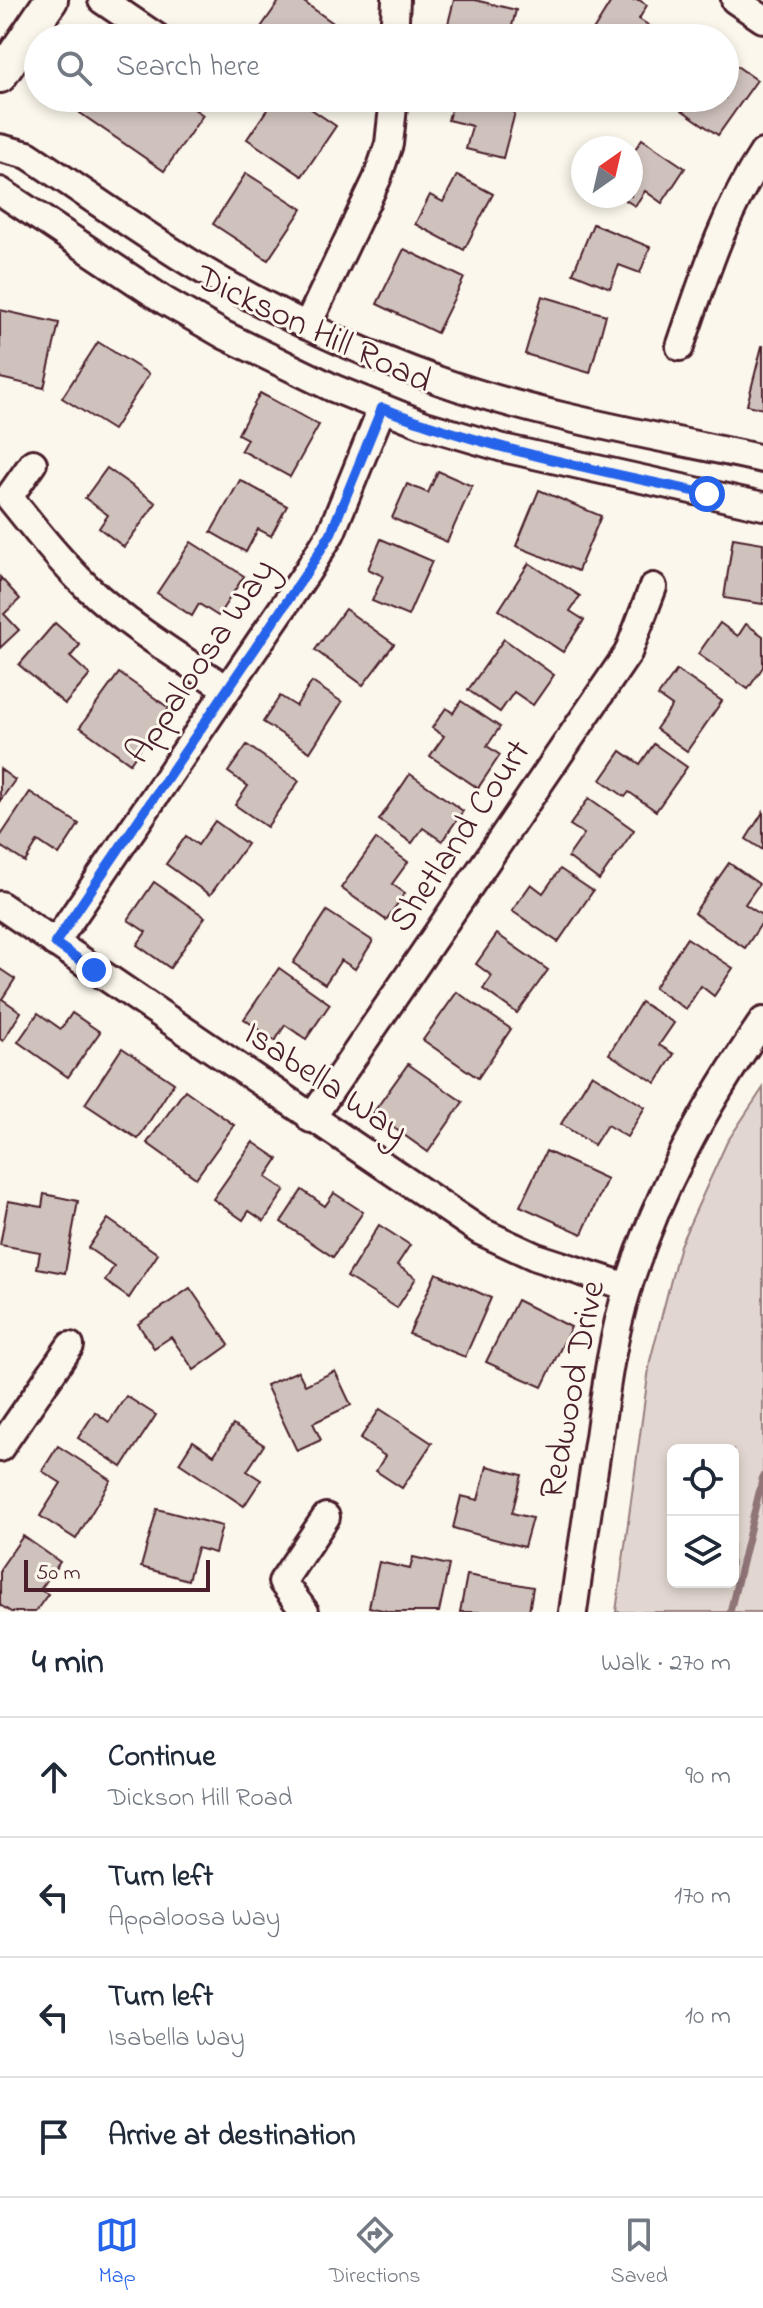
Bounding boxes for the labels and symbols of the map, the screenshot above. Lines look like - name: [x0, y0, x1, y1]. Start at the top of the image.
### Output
- north arrow: [571, 136, 643, 208]
- street label: Dickson Hill Road: [185, 253, 440, 409]
- route start: [689, 476, 725, 512]
- street label: Appaloosa Way: [113, 548, 291, 776]
- street label: Shetland Court: [377, 730, 545, 944]
- route end: [76, 952, 112, 988]
- street label: Isabella Way: [232, 1009, 418, 1159]
- street label: Redwood Drive: [527, 1275, 621, 1504]
- scale bar: [24, 1556, 210, 1592]

